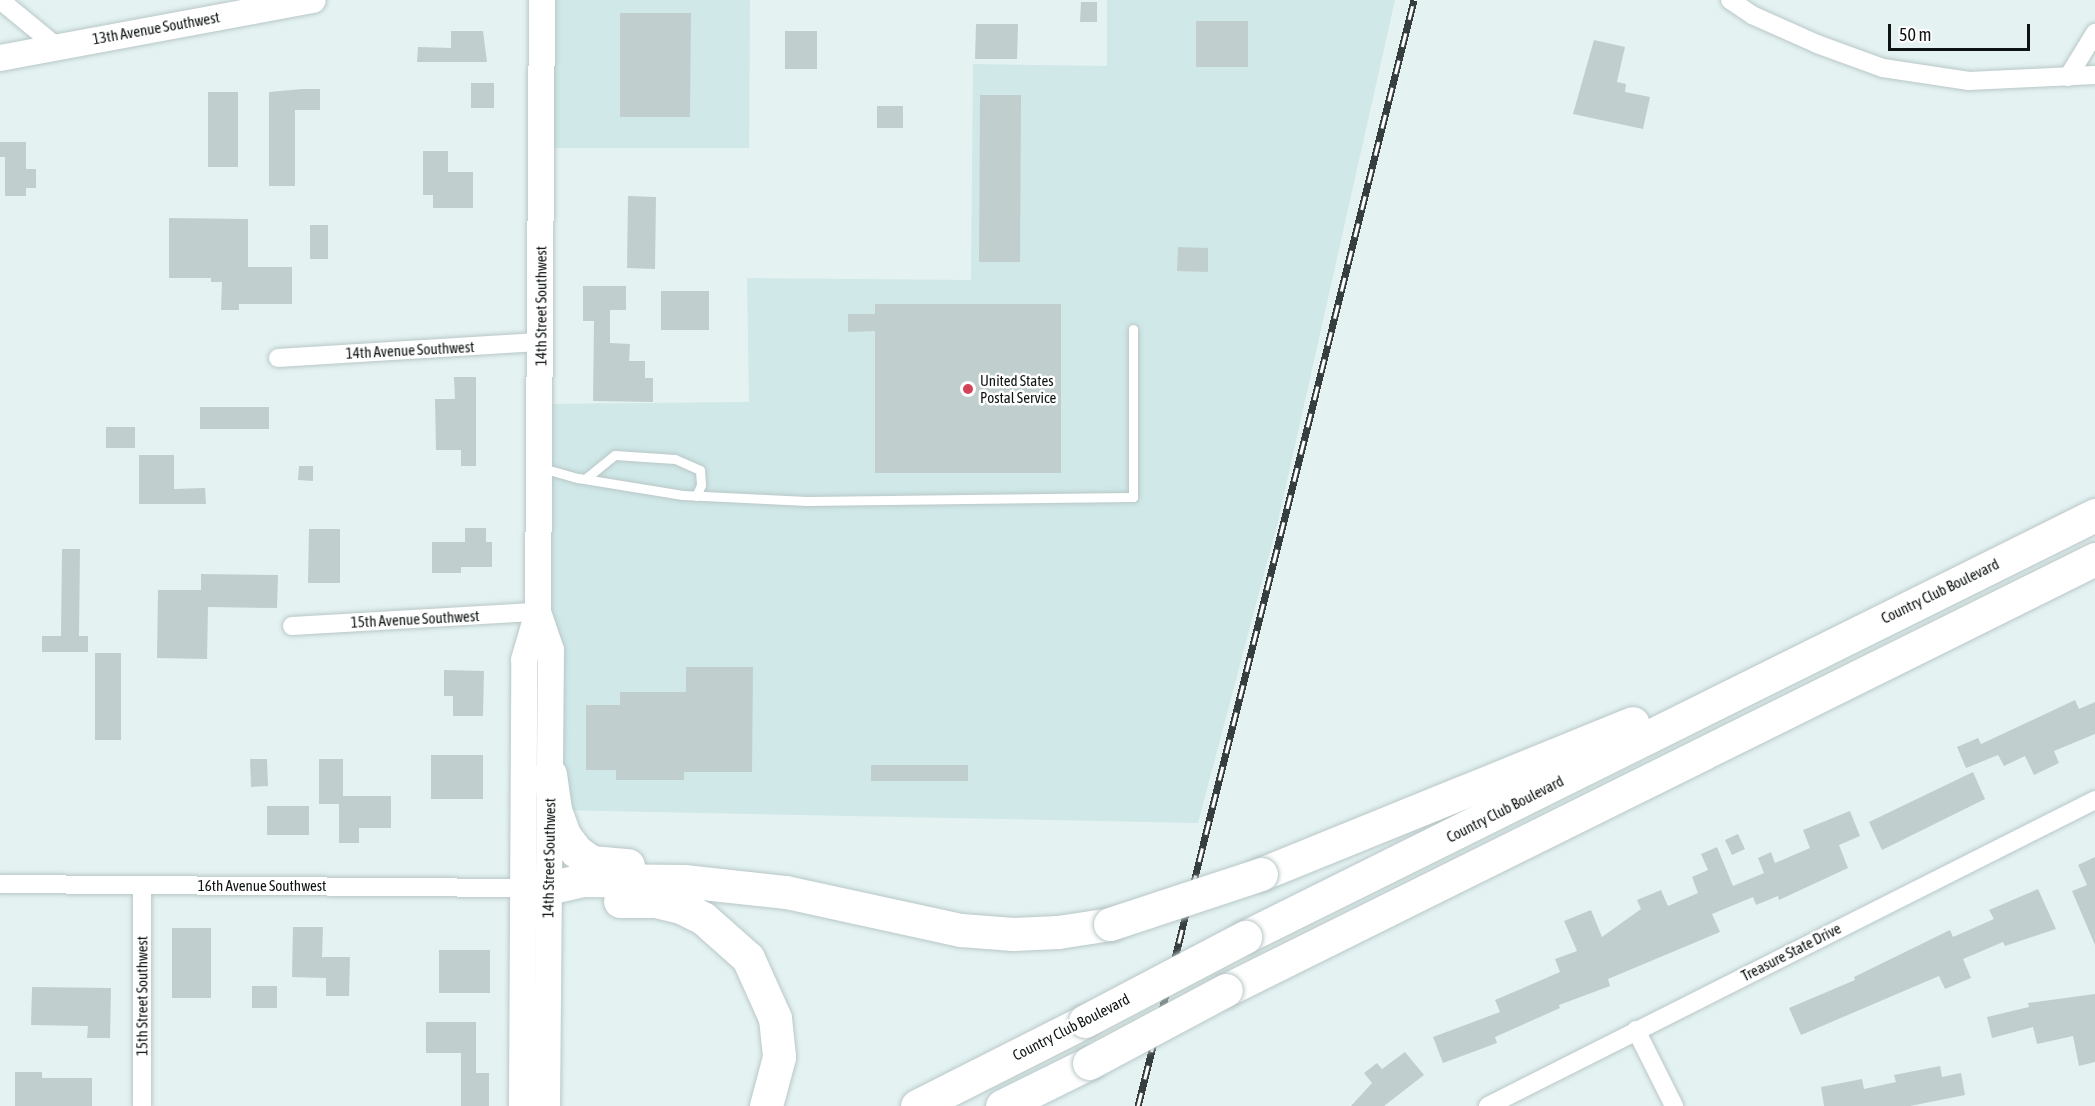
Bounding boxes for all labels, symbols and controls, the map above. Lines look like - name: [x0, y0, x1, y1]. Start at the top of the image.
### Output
- street label: 13th Avenue Southwest: [91, 8, 221, 48]
- scale bar: [1891, 12, 2034, 50]
- text: 50 m: [1899, 24, 1931, 45]
- street label: 14th Street Southwest: [532, 246, 550, 366]
- street label: 14th Avenue Southwest: [345, 338, 475, 362]
- place label: United States Postal Service: [980, 371, 1056, 406]
- marker: United States Postal Service: [961, 382, 975, 396]
- street label: Country Club Boulevard: [1878, 555, 2002, 627]
- street label: 15th Avenue Southwest: [350, 607, 480, 631]
- street label: Country Club Boulevard: [1444, 772, 1566, 846]
- street label: 14th Street Southwest: [539, 798, 559, 918]
- street label: 16th Avenue Southwest: [198, 877, 326, 895]
- street label: Treasure State Drive: [1738, 919, 1844, 985]
- street label: 15th Street Southwest: [133, 936, 151, 1056]
- street label: Country Club Boulevard: [1010, 990, 1132, 1064]

